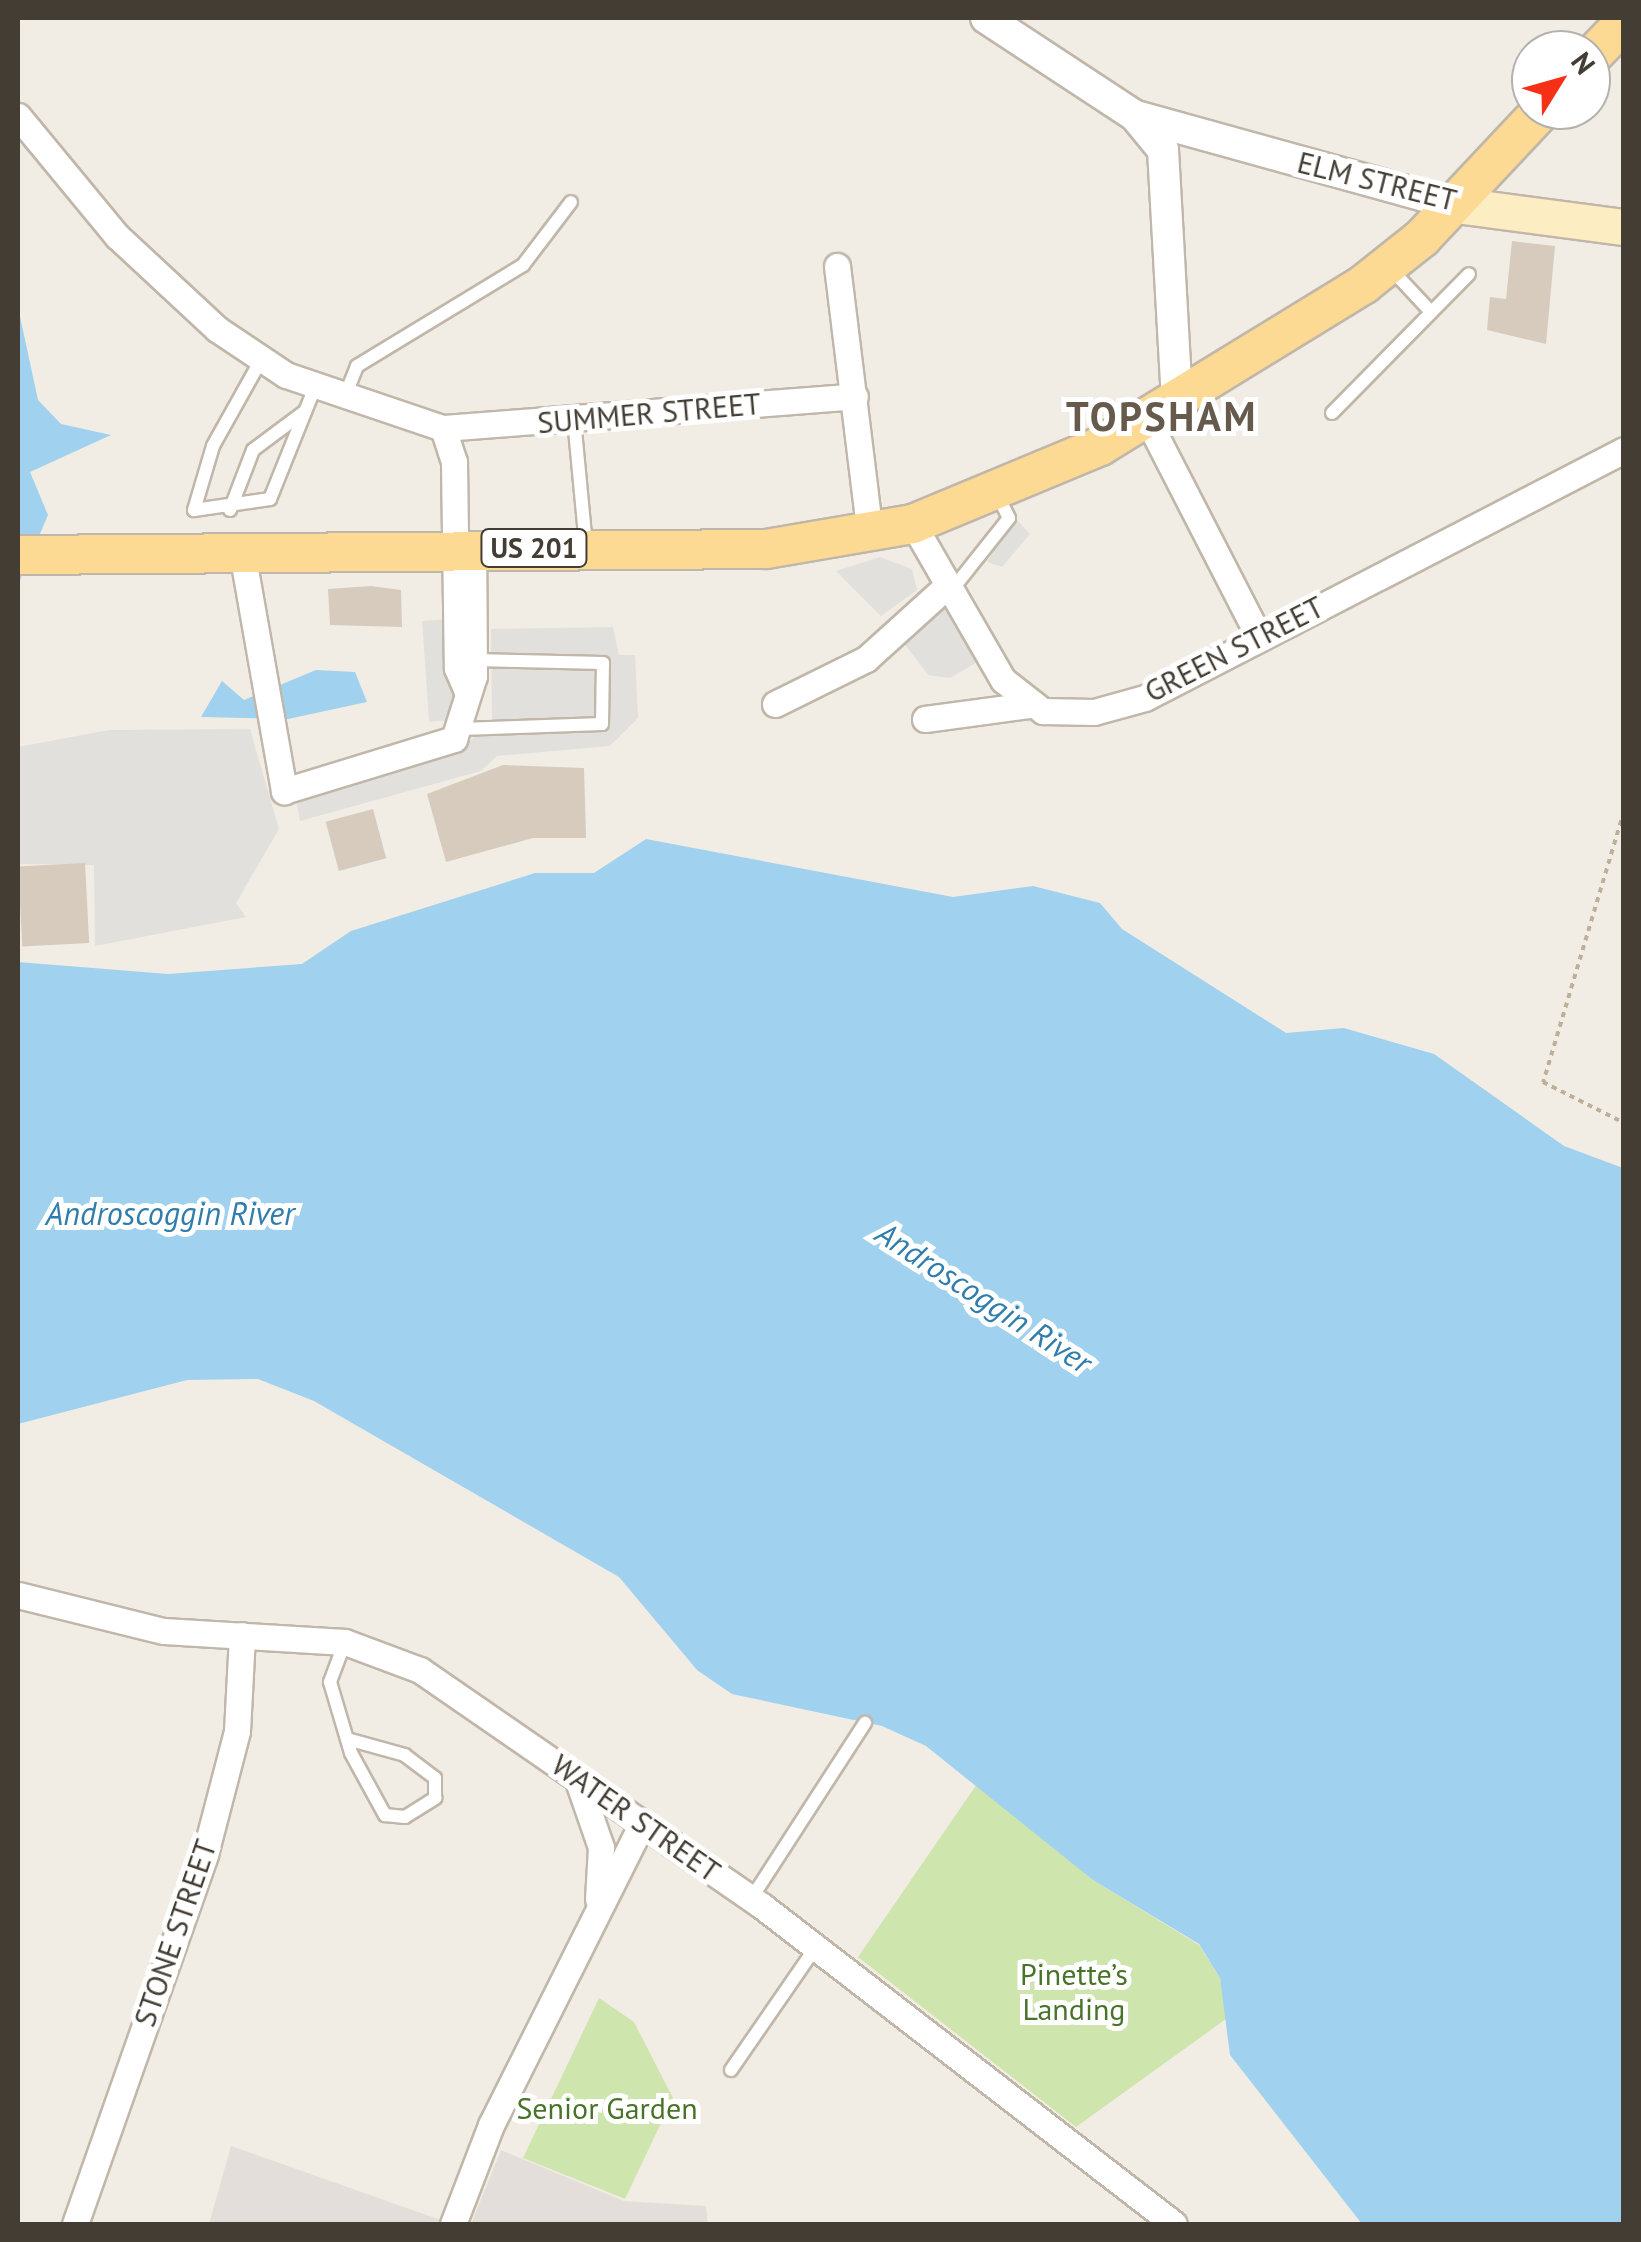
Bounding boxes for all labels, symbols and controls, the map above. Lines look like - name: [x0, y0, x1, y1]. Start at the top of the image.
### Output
- north arrow: [1511, 30, 1611, 130]
- text: N: [1563, 44, 1604, 81]
- street label: ELM STREET: [1294, 144, 1460, 218]
- street label: SUMMER STREET: [536, 385, 762, 441]
- district label: TOPSHAM: [1066, 392, 1258, 440]
- road number: US 201: [479, 525, 589, 571]
- street label: GREEN STREET: [1139, 589, 1329, 709]
- water label: Androscoggin River: [45, 1194, 295, 1232]
- water label: Androscoggin River: [869, 1213, 1099, 1381]
- street label: WATER STREET: [545, 1747, 727, 1889]
- street label: STONE STREET: [126, 1835, 224, 2031]
- park label: Pinette’s Landing: [1020, 1956, 1128, 2026]
- park label: Senior Garden: [516, 2090, 698, 2126]

